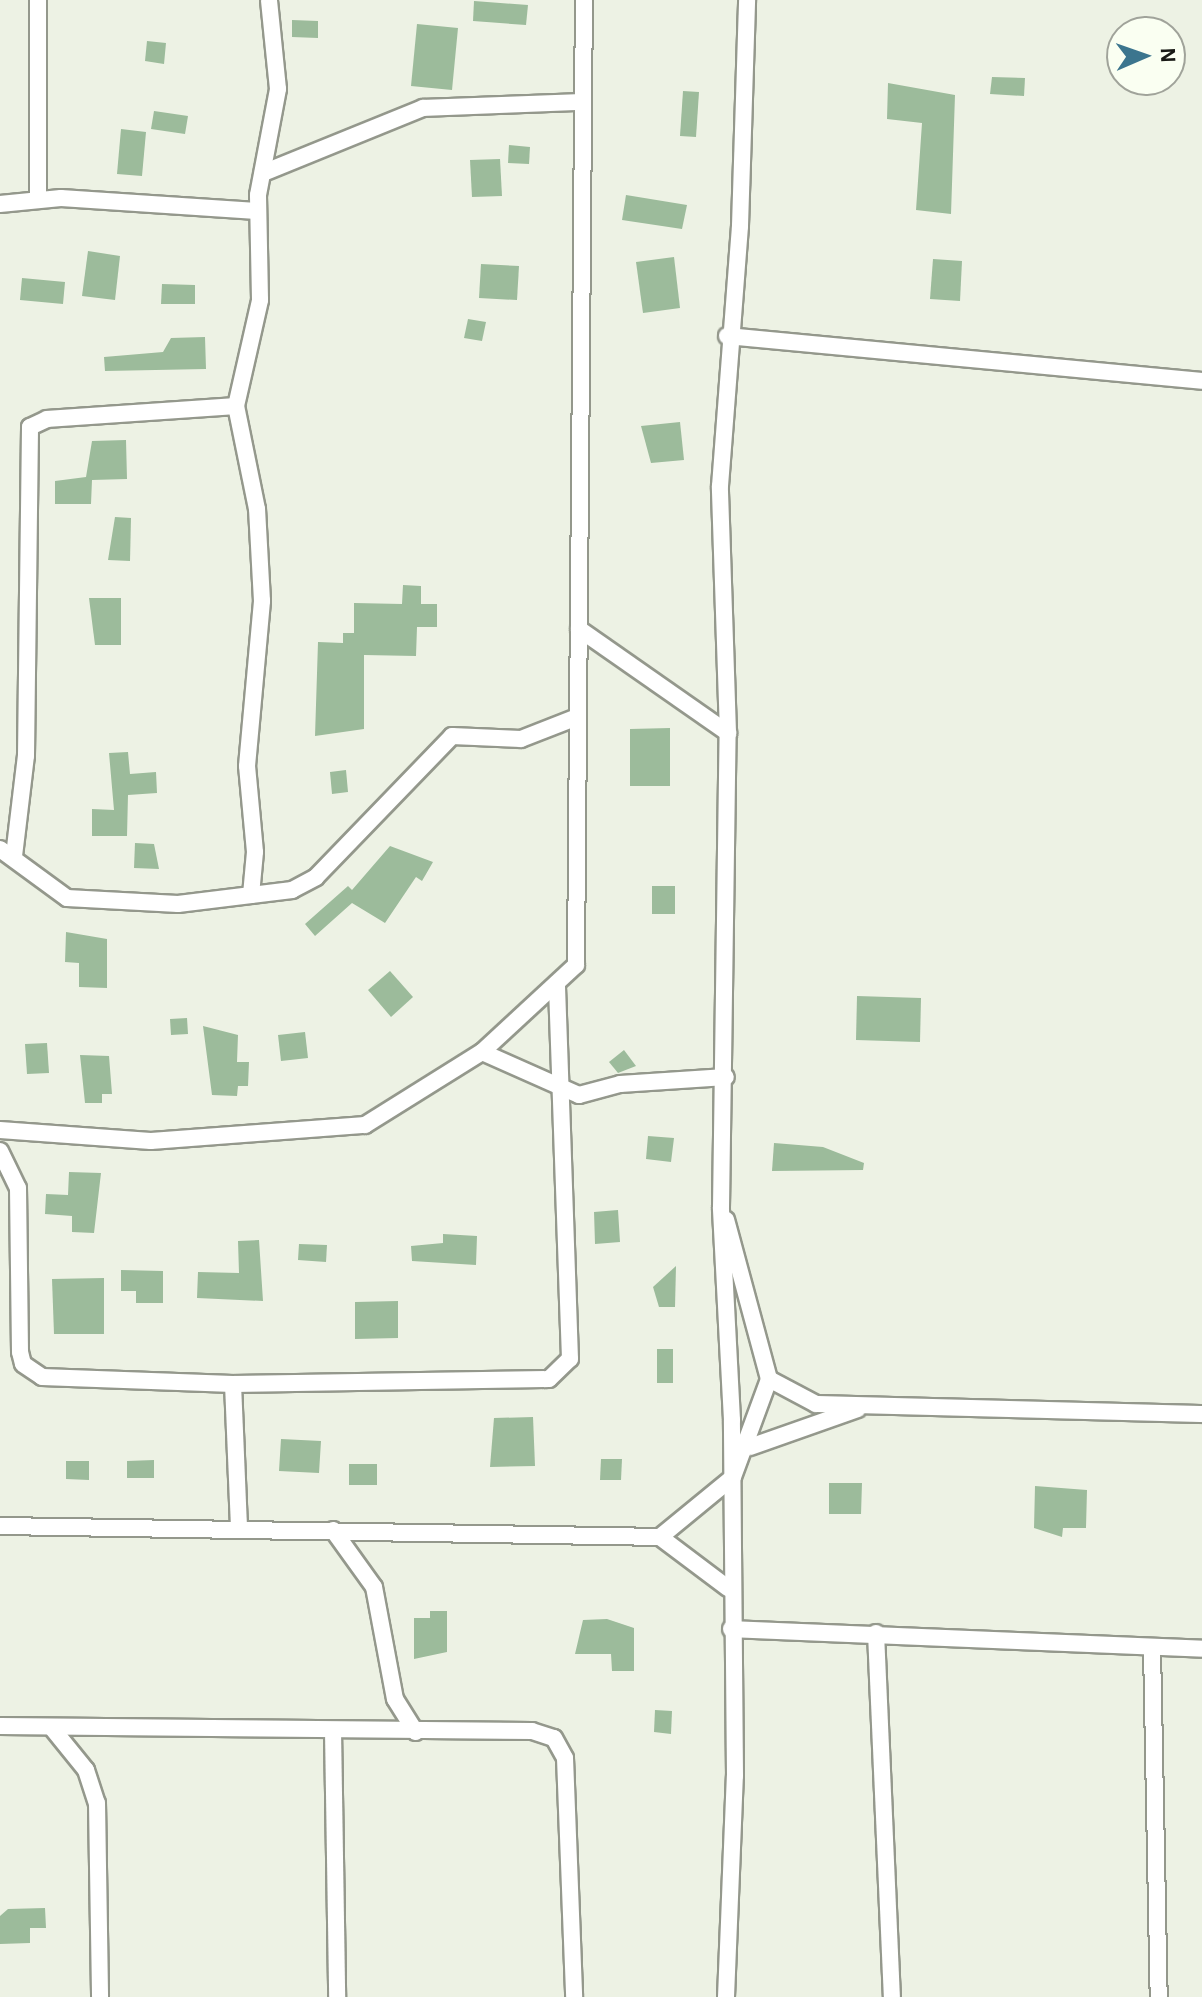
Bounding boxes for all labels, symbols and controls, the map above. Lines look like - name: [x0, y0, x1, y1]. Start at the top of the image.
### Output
- north arrow: [1106, 16, 1186, 96]
- text: N: [1157, 47, 1179, 63]

